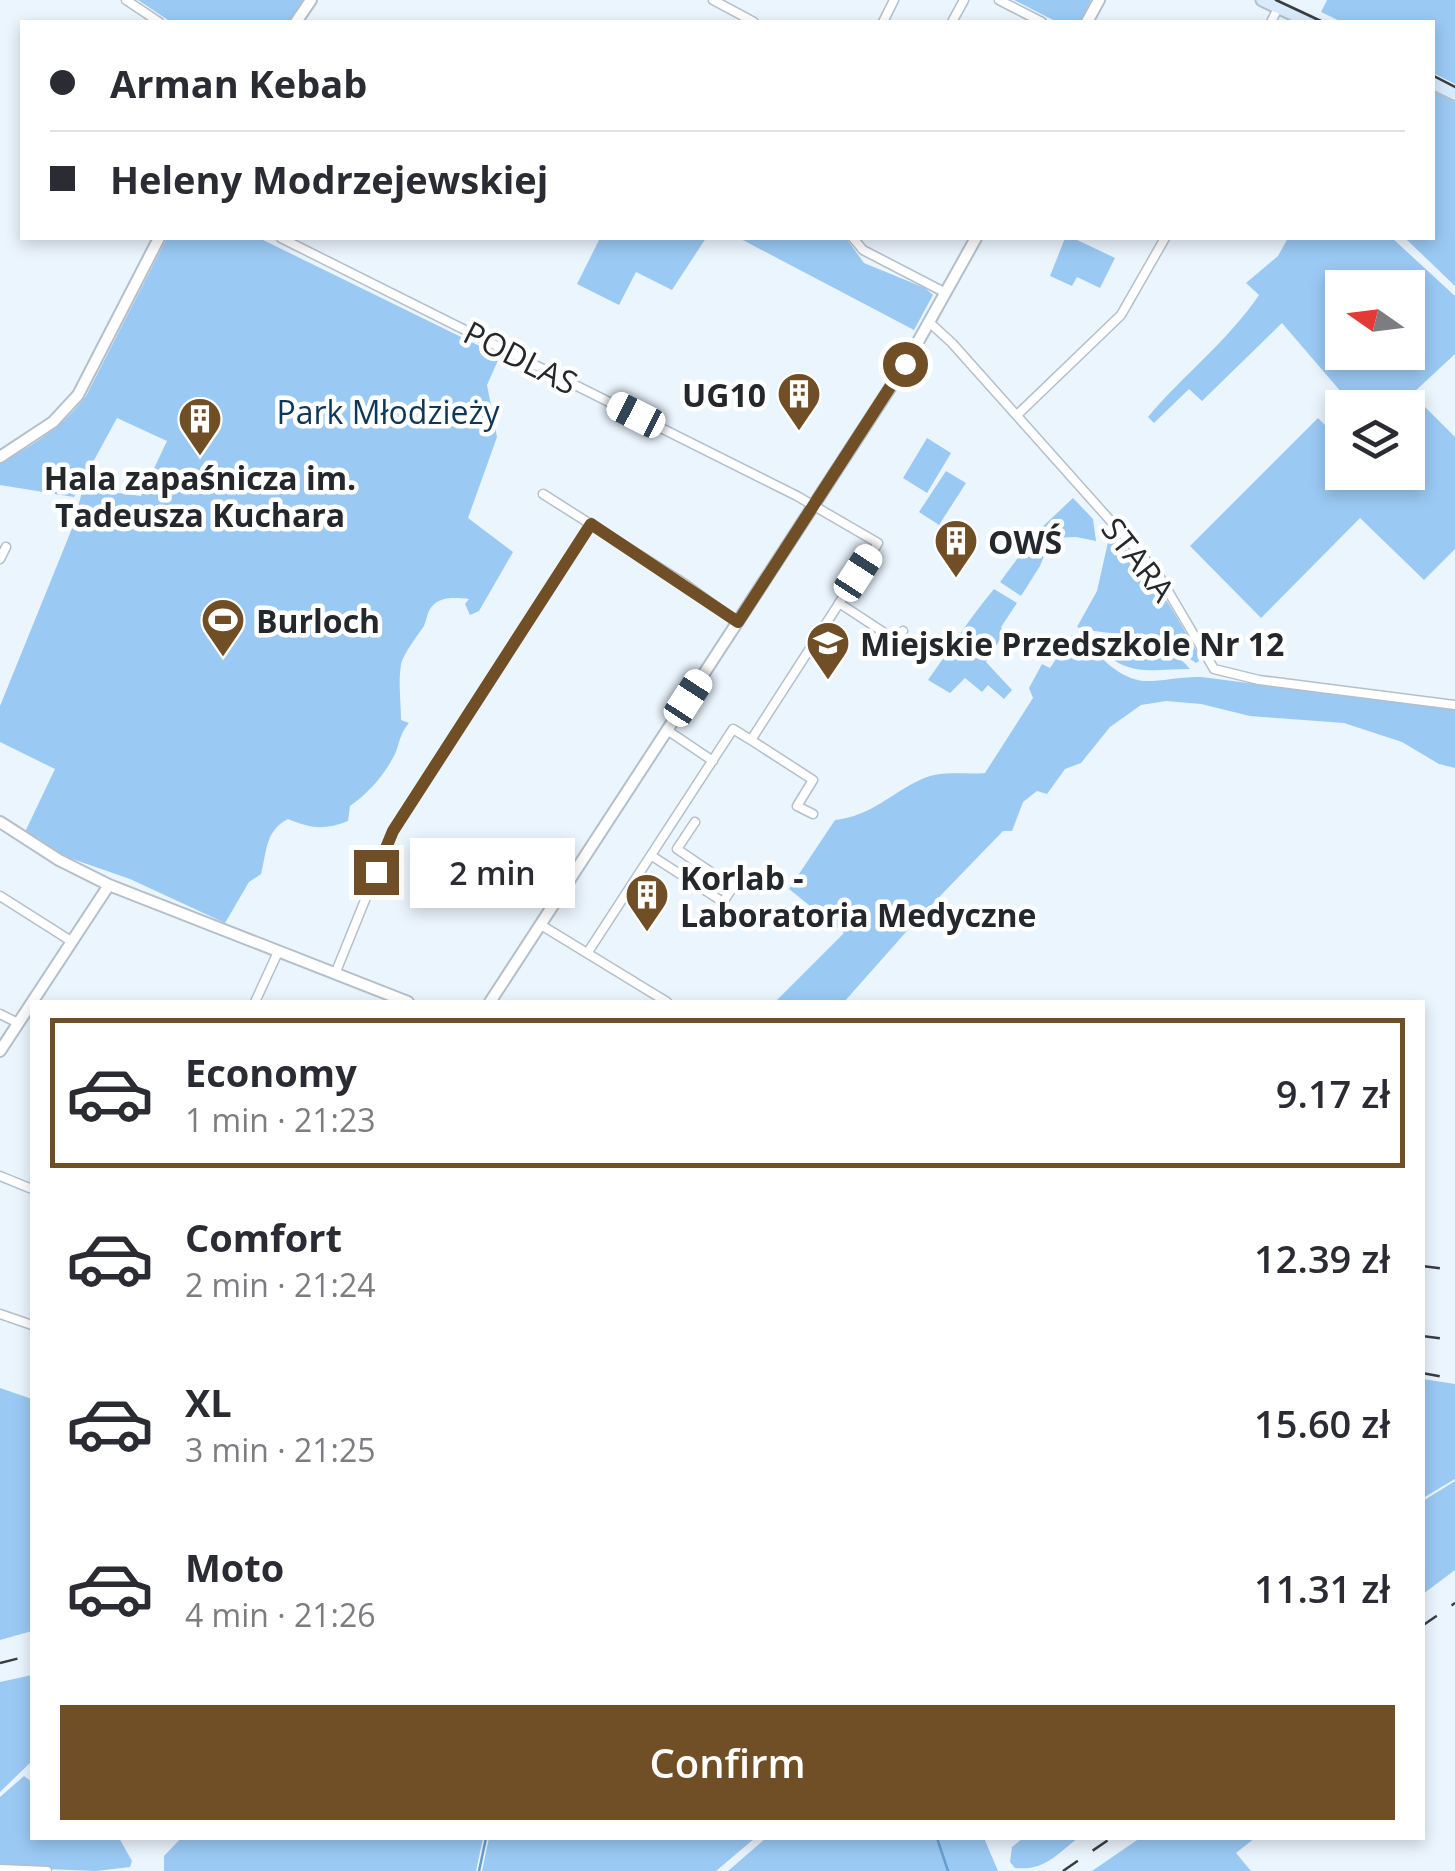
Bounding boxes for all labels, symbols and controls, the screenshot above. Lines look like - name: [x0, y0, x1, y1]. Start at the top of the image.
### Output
- text: Arman Kebab: [110, 57, 367, 109]
- text: Heleny Modrzejewskiej: [110, 153, 548, 205]
- north arrow: [1325, 270, 1425, 370]
- map controls: [1325, 270, 1425, 490]
- street label: PODLAS: [457, 310, 585, 404]
- route start: [883, 342, 928, 387]
- building icon: UG10: [776, 371, 822, 432]
- place label: UG10: [682, 373, 766, 416]
- car: [602, 388, 670, 442]
- park label: Park Młodzieży: [277, 390, 500, 433]
- button: layers: [1325, 390, 1425, 490]
- building icon: Hala zapaśnicza im. Tadeusza Kuchara: [177, 396, 223, 457]
- place label: Hala zapaśnicza im. Tadeusza Kuchara: [44, 456, 356, 536]
- street label: STARA: [1093, 508, 1186, 610]
- building icon: OWŚ: [933, 518, 979, 579]
- place label: OWŚ: [988, 520, 1062, 563]
- car: [829, 540, 887, 606]
- sports icon: Burloch: [200, 597, 246, 658]
- place label: Burloch: [256, 599, 380, 642]
- school or university icon: Miejskie Przedszkole Nr 12: [805, 620, 851, 681]
- place label: Miejskie Przedszkole Nr 12: [860, 622, 1284, 665]
- car: [659, 665, 717, 731]
- callout: 2 min: [411, 837, 576, 907]
- route end: [354, 850, 399, 895]
- text: 2 min: [449, 851, 536, 894]
- place label: Korlab - Laboratoria Medyczne: [680, 856, 1037, 936]
- building icon: Korlab - Laboratoria Medyczne: [624, 872, 670, 933]
- text: Economy: [185, 1046, 357, 1098]
- icon: car: [65, 1048, 155, 1138]
- text: 9.17 zł: [1276, 1067, 1390, 1119]
- text: 1 min · 21:23: [185, 1098, 376, 1141]
- text: Comfort: [185, 1211, 342, 1263]
- icon: car: [65, 1213, 155, 1303]
- text: 12.39 zł: [1254, 1232, 1390, 1284]
- text: 2 min · 21:24: [185, 1263, 376, 1306]
- text: XL: [185, 1376, 232, 1428]
- icon: car: [65, 1378, 155, 1468]
- text: 15.60 zł: [1254, 1397, 1390, 1449]
- text: 3 min · 21:25: [185, 1428, 376, 1471]
- text: Moto: [185, 1541, 284, 1593]
- icon: car: [65, 1543, 155, 1633]
- text: 11.31 zł: [1254, 1562, 1390, 1614]
- text: 4 min · 21:26: [185, 1593, 376, 1636]
- button: Confirm: [60, 1705, 1395, 1820]

